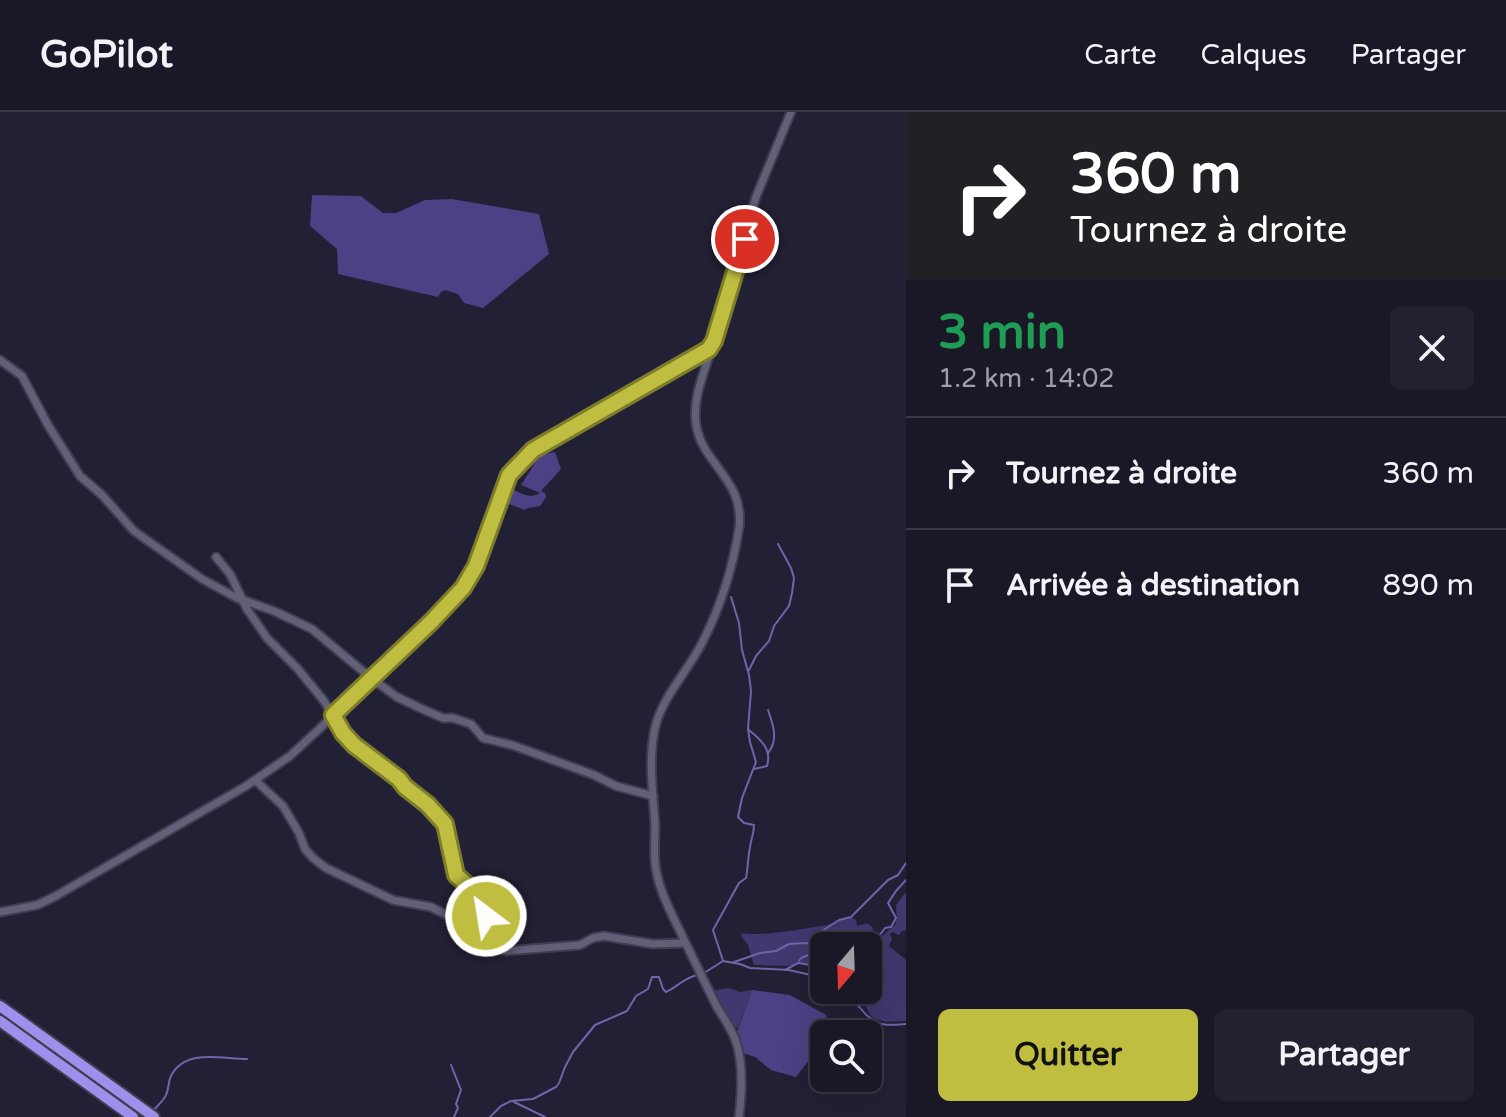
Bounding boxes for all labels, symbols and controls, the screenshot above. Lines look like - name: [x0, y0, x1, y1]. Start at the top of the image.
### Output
- text: GoPilot: [40, 32, 173, 78]
- text: Carte: [1084, 38, 1157, 72]
- text: Calques: [1201, 38, 1307, 72]
- text: Partager: [1351, 38, 1466, 72]
- text: 360 m: [1070, 141, 1241, 208]
- icon: right: [938, 144, 1042, 248]
- pin: [711, 205, 779, 273]
- text: Tournez à droite: [1070, 209, 1347, 252]
- icon: arrive: [723, 217, 767, 261]
- text: 3 min: [938, 304, 1066, 362]
- button: close: [1390, 306, 1474, 390]
- text: 1.2 km · 14:02: [938, 363, 1115, 394]
- icon: right: [938, 451, 982, 495]
- text: Tournez à droite: [1006, 455, 1237, 492]
- text: 360 m: [1382, 455, 1474, 492]
- icon: arrive: [938, 563, 982, 607]
- text: Arrivée à destination: [1006, 567, 1300, 604]
- text: 890 m: [1382, 567, 1474, 604]
- position arrow: [444, 874, 528, 958]
- north arrow: [810, 932, 882, 1004]
- map controls: [810, 932, 882, 1092]
- button: Quitter: [938, 1009, 1198, 1101]
- button: Partager: [1214, 1009, 1474, 1101]
- button: search: [810, 1020, 882, 1092]

